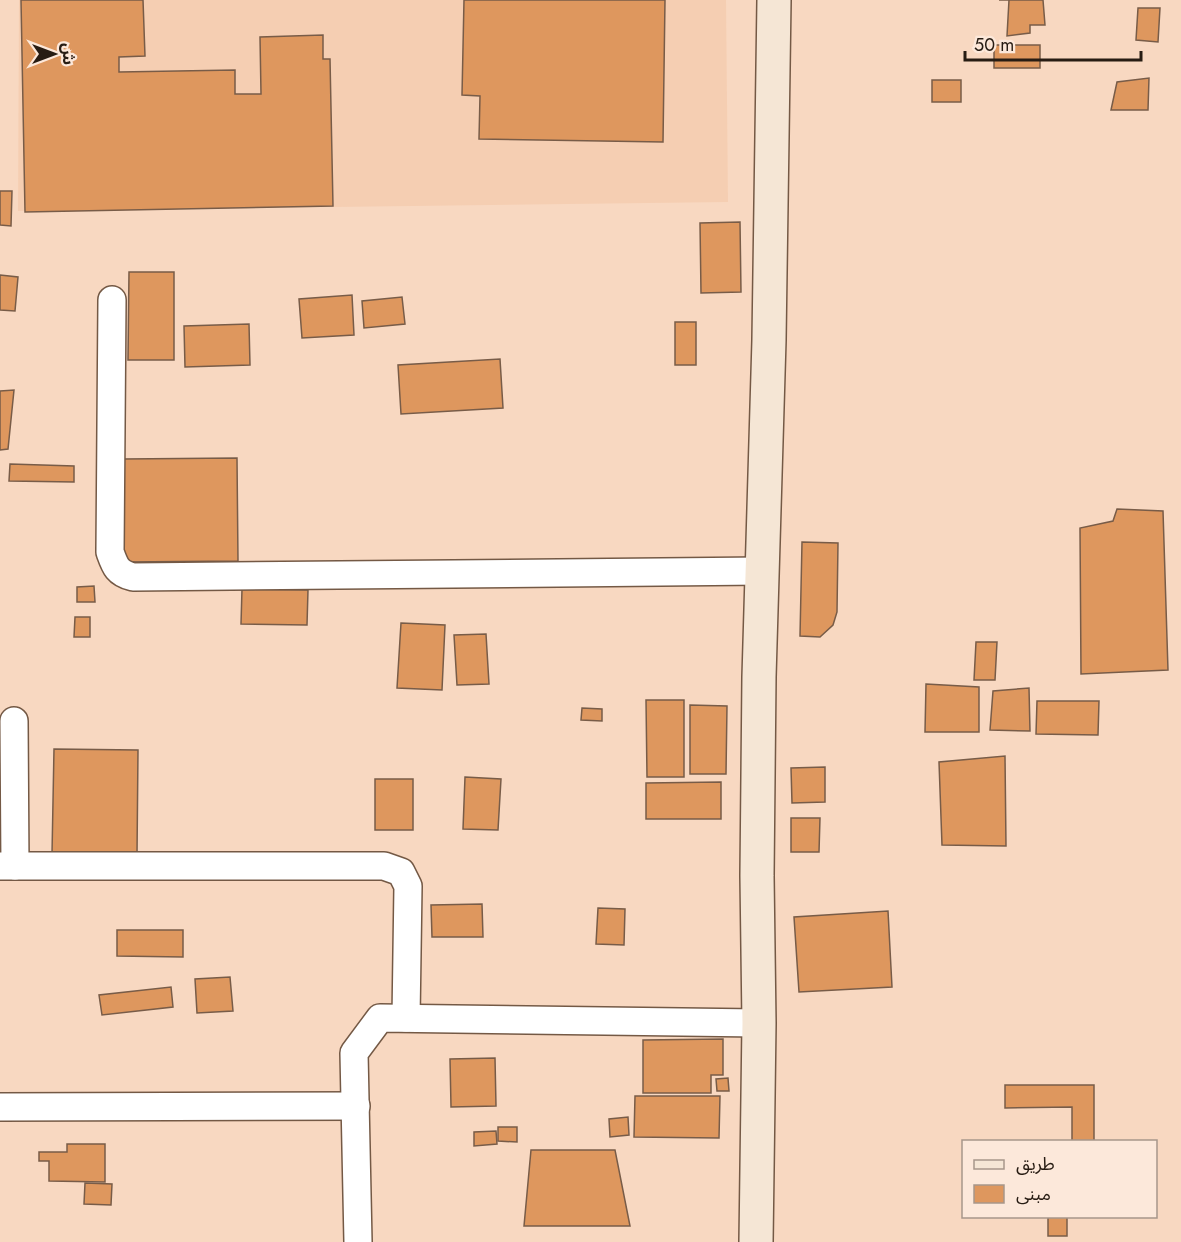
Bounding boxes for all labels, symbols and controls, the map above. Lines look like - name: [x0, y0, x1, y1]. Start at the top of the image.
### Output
- north arrow: [24, 24, 84, 84]
- scale bar: [965, 24, 1140, 62]
- text: 50 m: [974, 32, 1014, 58]
- text: ش: [57, 43, 80, 65]
- legend: [962, 1140, 1157, 1218]
- text: طريق: [1016, 1151, 1055, 1177]
- text: مبنى: [1016, 1181, 1051, 1207]

